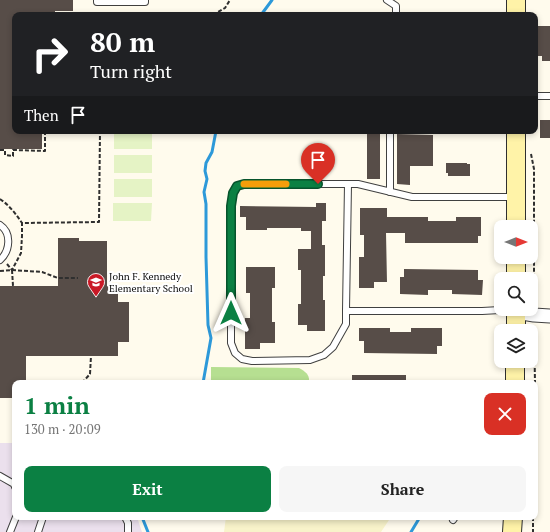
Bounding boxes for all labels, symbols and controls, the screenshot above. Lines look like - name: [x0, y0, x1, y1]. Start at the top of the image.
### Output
- text: 80 m: [90, 23, 155, 60]
- icon: right: [24, 28, 76, 80]
- text: Turn right: [90, 59, 172, 83]
- icon: arrive: [67, 104, 89, 126]
- text: Then: [24, 105, 59, 125]
- pin: [301, 143, 335, 184]
- icon: arrive: [307, 149, 329, 171]
- north arrow: [494, 220, 538, 264]
- map controls: [494, 220, 538, 368]
- place label: John F. Kennedy Elementary School: [109, 270, 193, 295]
- school or university icon: John F. Kennedy Elementary School: [86, 272, 106, 297]
- button: search: [494, 272, 538, 316]
- position arrow: [210, 292, 252, 334]
- button: layers: [494, 324, 538, 368]
- text: 1 min: [24, 389, 90, 421]
- button: close: [484, 393, 526, 435]
- text: 130 m · 20:09: [24, 420, 101, 438]
- button: Exit: [24, 466, 271, 512]
- button: Share: [279, 466, 526, 512]

